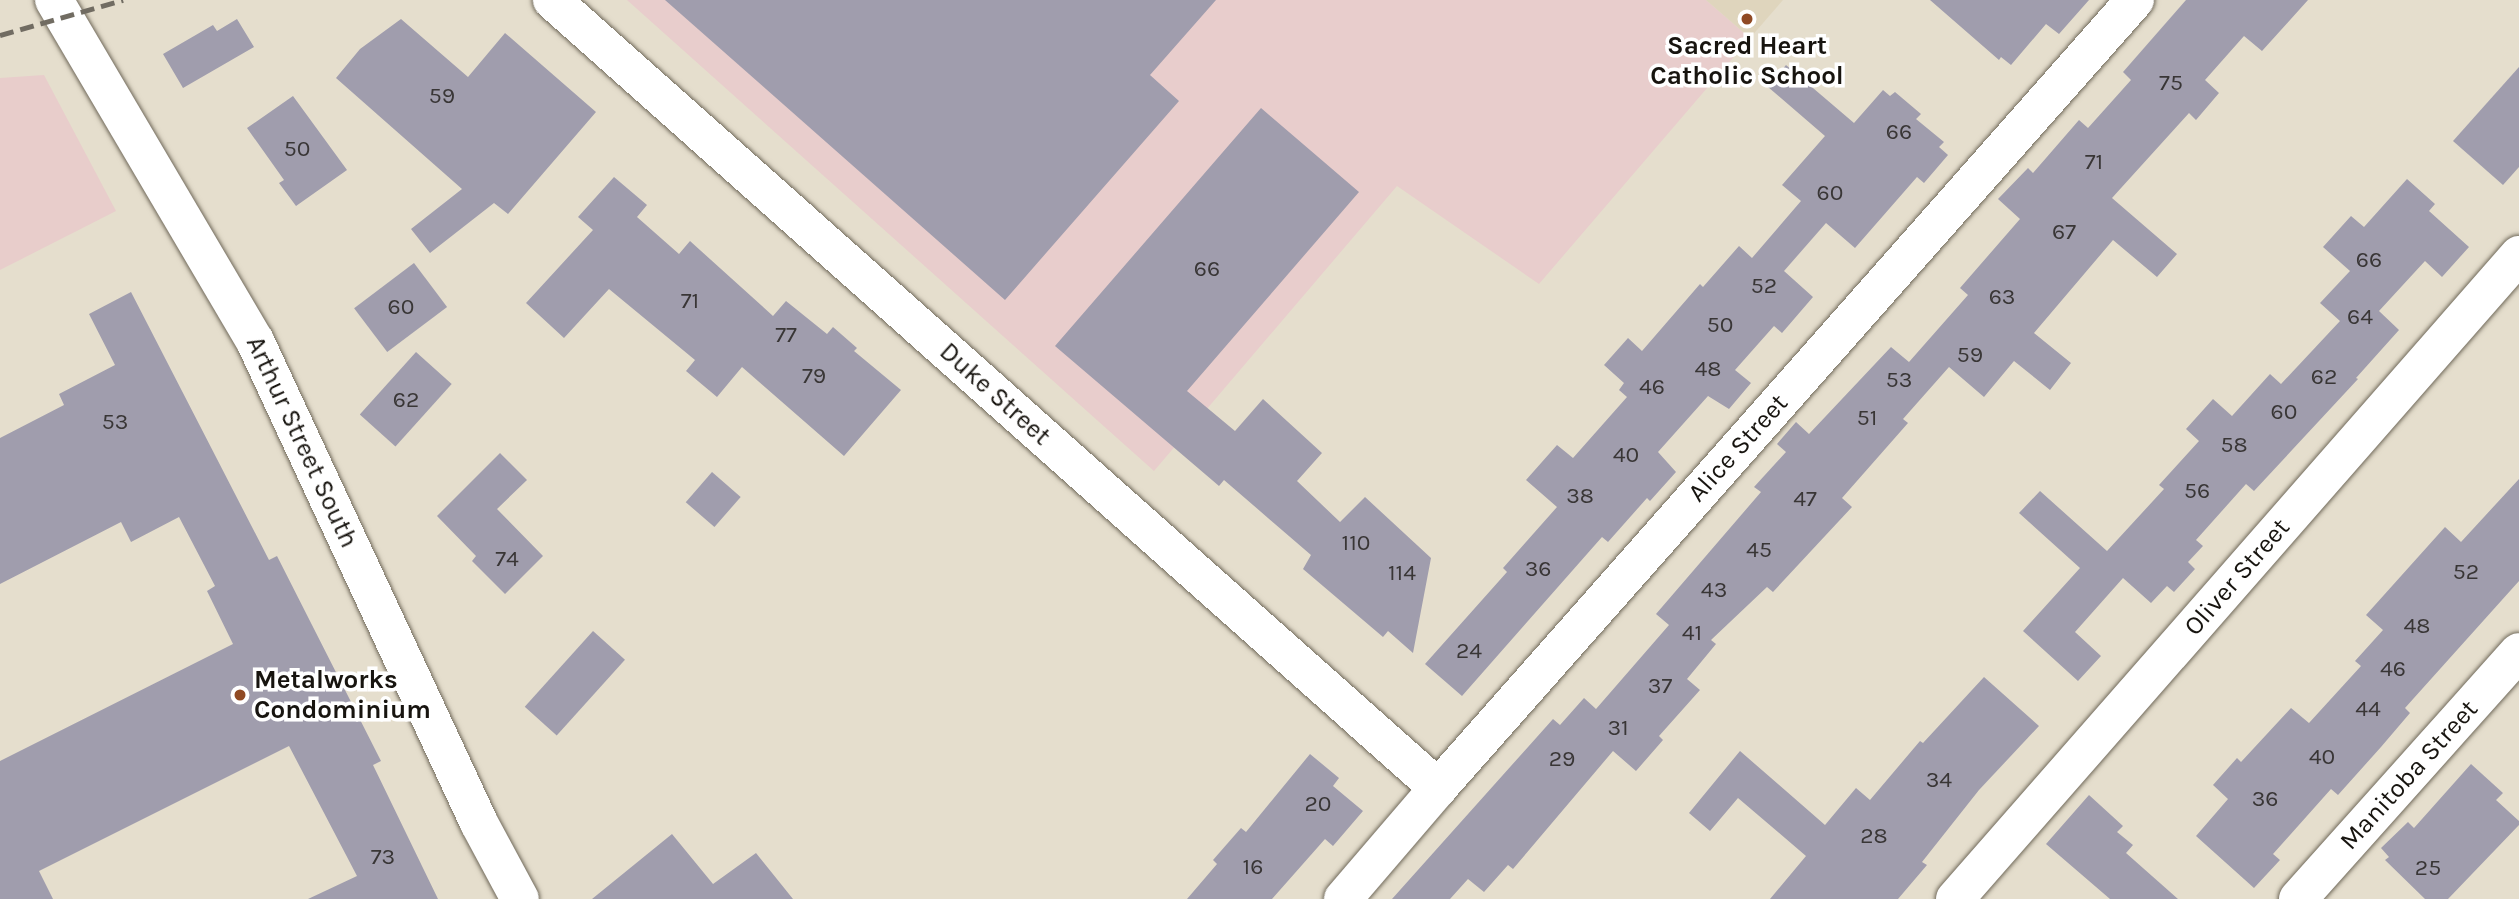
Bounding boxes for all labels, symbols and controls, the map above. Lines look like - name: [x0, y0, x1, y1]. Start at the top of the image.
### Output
- marker: Sacred Heart Catholic School: [1739, 11, 1755, 27]
- place label: Sacred Heart Catholic School: [1650, 30, 1844, 92]
- house number: 75: [2159, 69, 2183, 97]
- house number: 59: [429, 82, 455, 110]
- house number: 66: [1886, 118, 1912, 146]
- house number: 50: [284, 135, 310, 163]
- house number: 71: [2085, 148, 2103, 176]
- house number: 60: [1817, 179, 1843, 207]
- house number: 67: [2052, 218, 2076, 246]
- house number: 66: [2356, 246, 2382, 274]
- house number: 66: [1194, 255, 1220, 283]
- house number: 52: [1751, 272, 1777, 300]
- house number: 63: [1989, 283, 2015, 311]
- house number: 71: [681, 287, 699, 315]
- house number: 60: [388, 293, 414, 321]
- house number: 64: [2347, 303, 2373, 331]
- house number: 50: [1707, 311, 1733, 339]
- house number: 77: [775, 321, 797, 349]
- street label: Arthur Street South: [239, 331, 365, 553]
- street label: Duke Street: [933, 336, 1057, 452]
- house number: 59: [1957, 341, 1983, 369]
- house number: 48: [1695, 355, 1721, 383]
- house number: 79: [802, 362, 826, 390]
- house number: 62: [2311, 363, 2337, 391]
- house number: 53: [1886, 366, 1912, 394]
- house number: 46: [1639, 373, 1665, 401]
- house number: 62: [393, 386, 419, 414]
- street label: Alice Street: [1681, 388, 1795, 508]
- house number: 60: [2271, 398, 2297, 426]
- house number: 51: [1857, 404, 1877, 432]
- house number: 53: [102, 408, 128, 436]
- house number: 58: [2220, 431, 2248, 459]
- house number: 40: [1613, 441, 1639, 469]
- house number: 56: [2184, 477, 2210, 505]
- house number: 38: [1566, 482, 1594, 510]
- house number: 47: [1793, 485, 1817, 513]
- street label: Oliver Street: [2178, 512, 2296, 642]
- house number: 110: [1342, 529, 1370, 557]
- house number: 45: [1746, 536, 1772, 564]
- house number: 74: [495, 545, 519, 573]
- house number: 36: [1525, 555, 1551, 583]
- house number: 52: [2453, 558, 2479, 586]
- house number: 114: [1388, 559, 1416, 587]
- house number: 43: [1701, 576, 1727, 604]
- house number: 48: [2404, 612, 2430, 640]
- house number: 41: [1682, 619, 1702, 647]
- house number: 24: [1456, 637, 1482, 665]
- house number: 46: [2380, 655, 2406, 683]
- place label: Metalworks Condominium: [254, 664, 431, 726]
- house number: 37: [1648, 672, 1672, 700]
- marker: Metalworks Condominium: [232, 687, 248, 703]
- street label: Manitoba Street: [2333, 694, 2485, 856]
- house number: 44: [2355, 695, 2381, 723]
- house number: 31: [1607, 714, 1629, 742]
- house number: 40: [2309, 743, 2335, 771]
- house number: 29: [1549, 745, 1575, 773]
- house number: 34: [1926, 766, 1952, 794]
- house number: 36: [2252, 785, 2278, 813]
- house number: 20: [1305, 790, 1331, 818]
- house number: 28: [1860, 822, 1888, 850]
- house number: 73: [371, 843, 395, 871]
- house number: 16: [1243, 853, 1263, 881]
- house number: 25: [2415, 854, 2441, 882]

